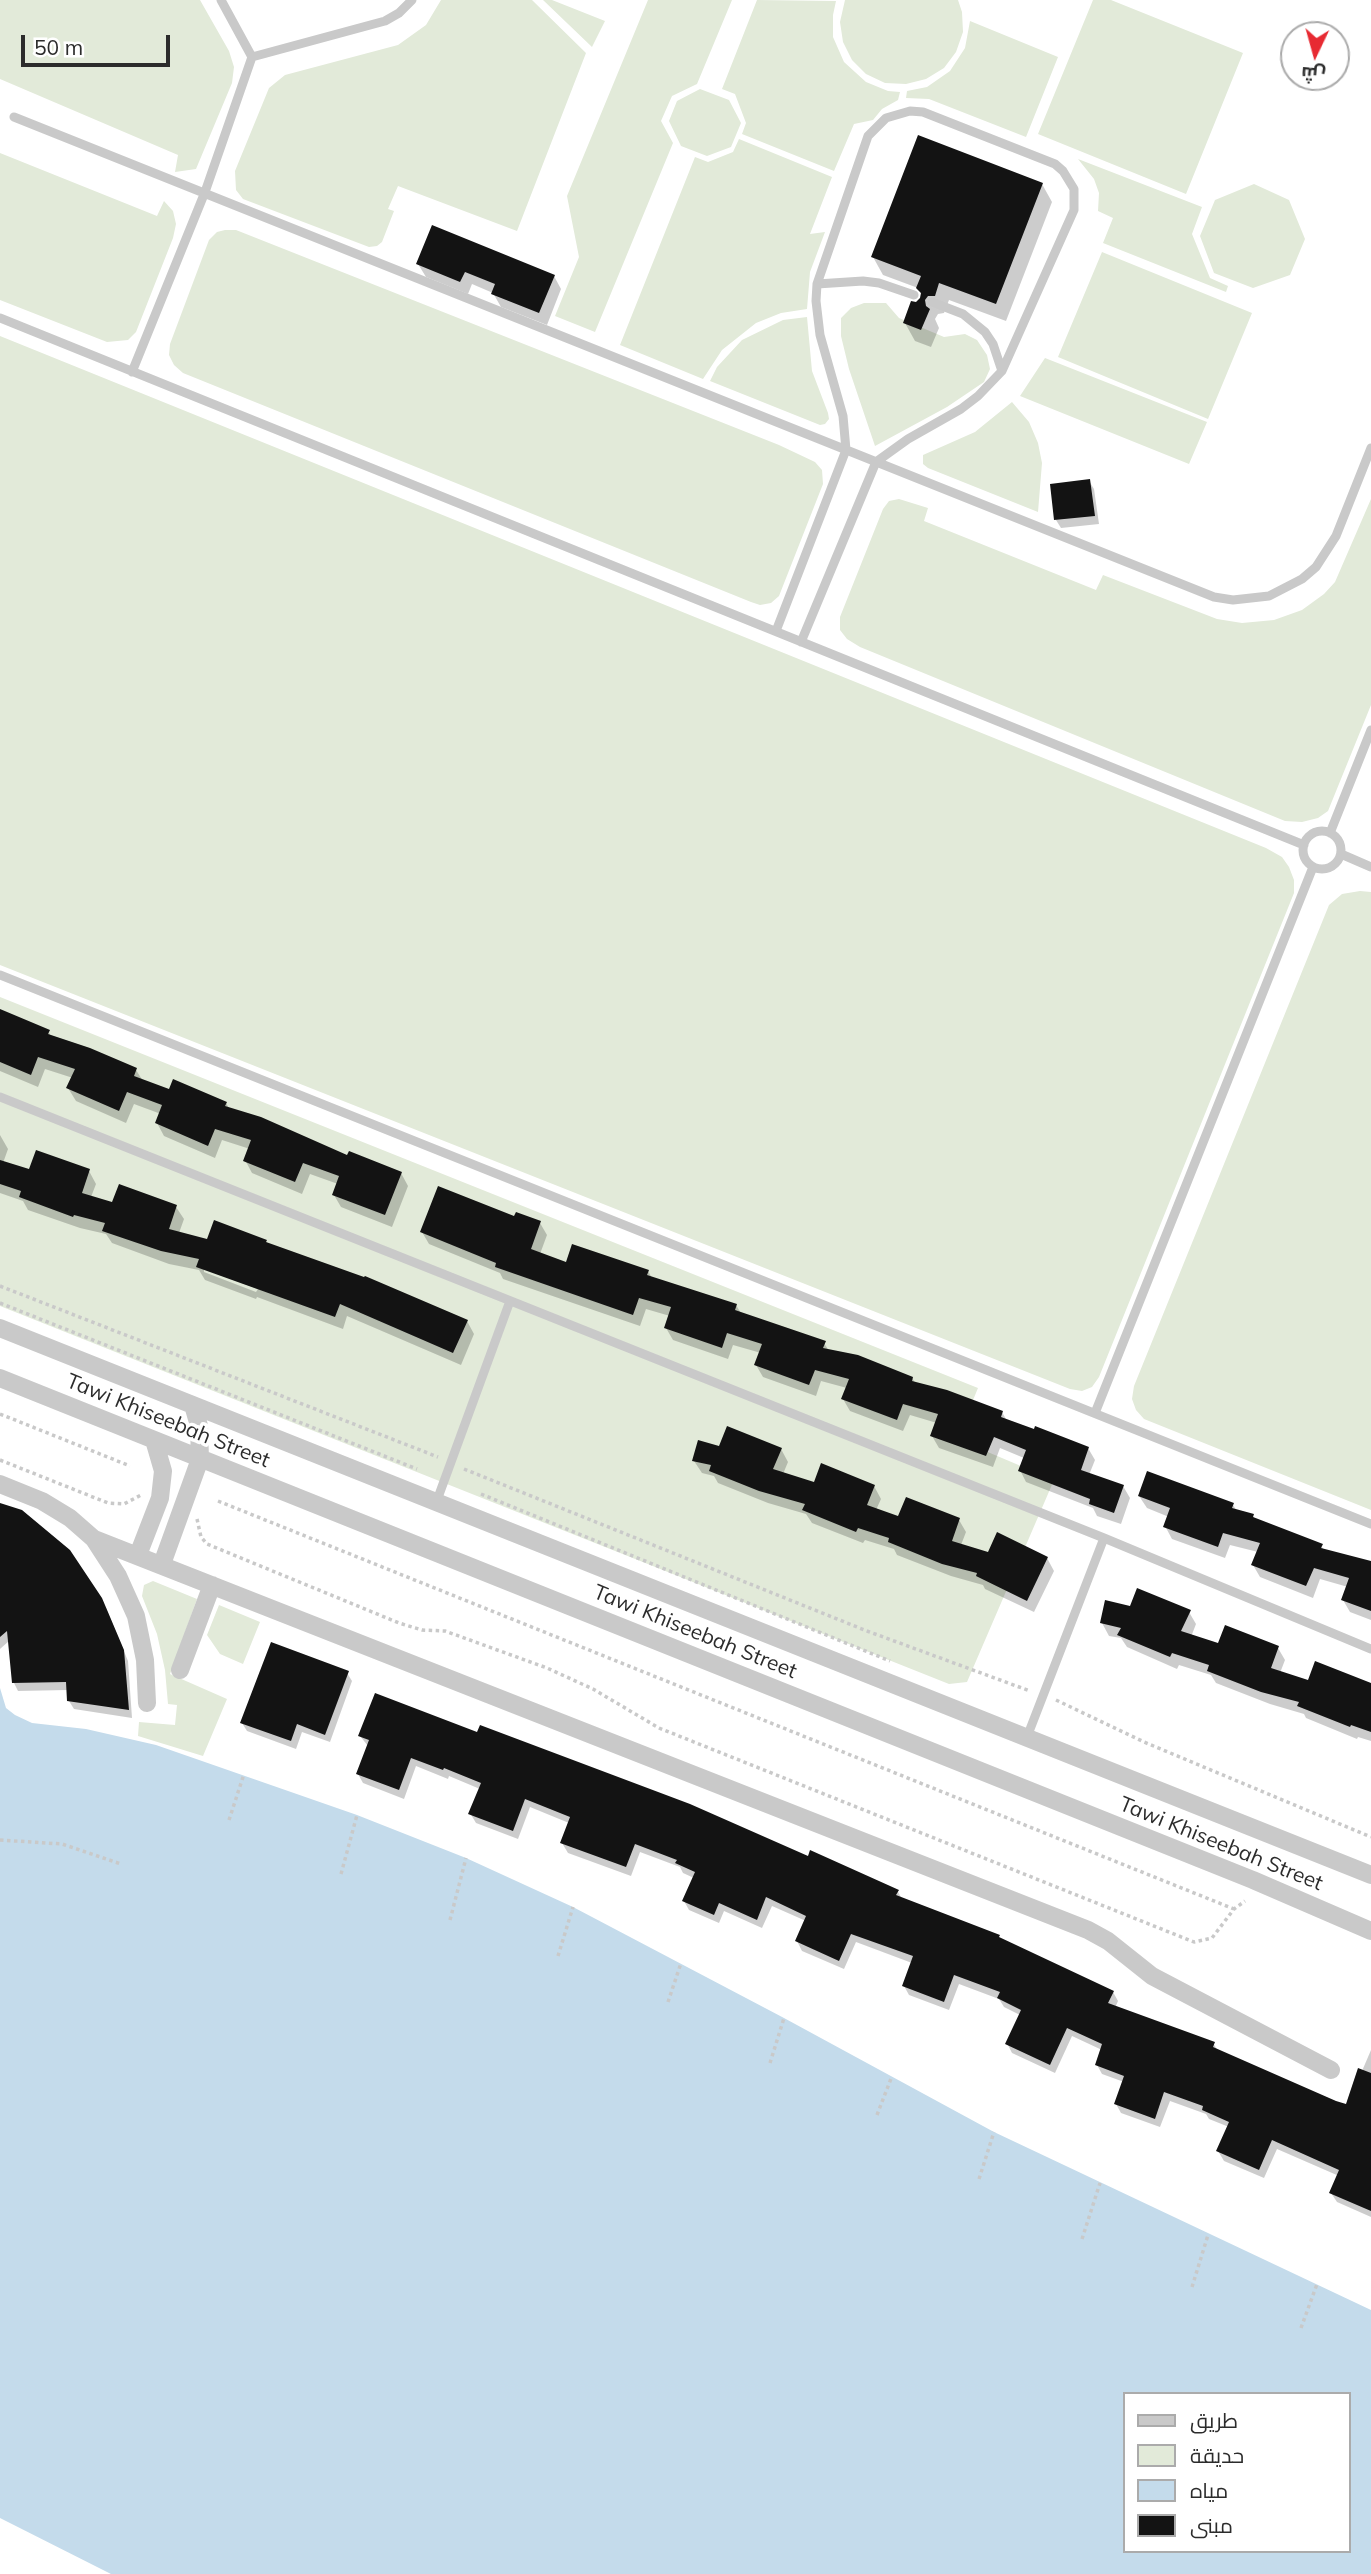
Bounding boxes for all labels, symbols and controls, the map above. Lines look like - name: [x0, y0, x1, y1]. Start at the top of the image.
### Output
- scale bar: [24, 21, 173, 65]
- north arrow: [1280, 21, 1350, 91]
- text: 50 m: [34, 34, 83, 60]
- text: ش: [1300, 62, 1327, 88]
- street label: Tawi Khiseebah Street: [63, 1369, 273, 1473]
- street label: Tawi Khiseebah Street: [590, 1580, 800, 1684]
- street label: Tawi Khiseebah Street: [1116, 1792, 1326, 1896]
- legend: [1122, 2392, 1350, 2553]
- text: طريق: [1190, 2407, 1238, 2433]
- text: حديقة: [1190, 2442, 1244, 2468]
- text: مياه: [1190, 2477, 1228, 2503]
- text: مبنى: [1190, 2512, 1233, 2538]

